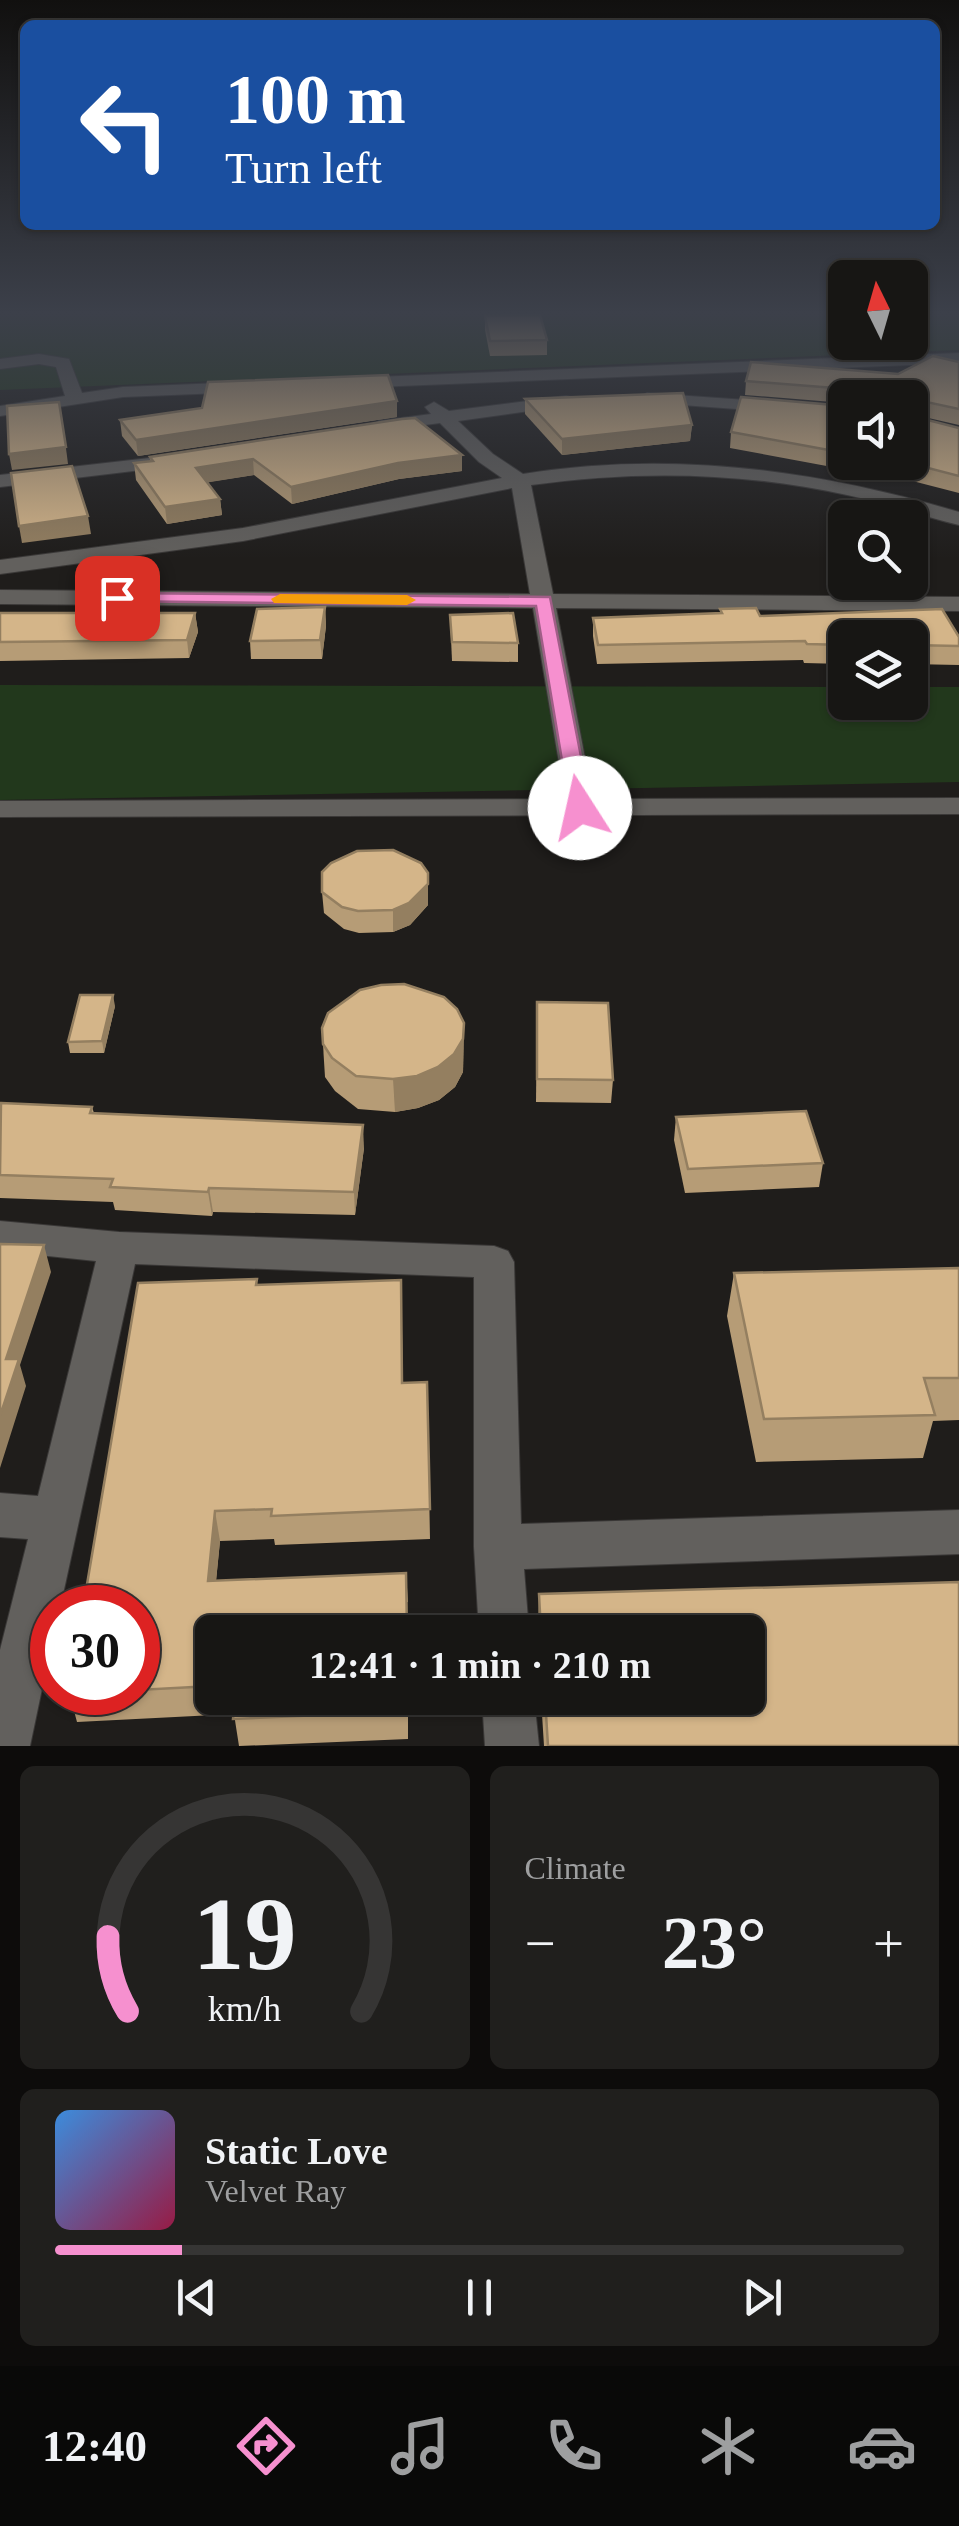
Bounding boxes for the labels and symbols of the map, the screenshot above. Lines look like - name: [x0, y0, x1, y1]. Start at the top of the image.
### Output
- north arrow: [828, 260, 928, 360]
- pin: [75, 556, 160, 641]
- position arrow: [528, 756, 632, 860]
- speed limit sign: 30: [30, 1585, 160, 1715]

